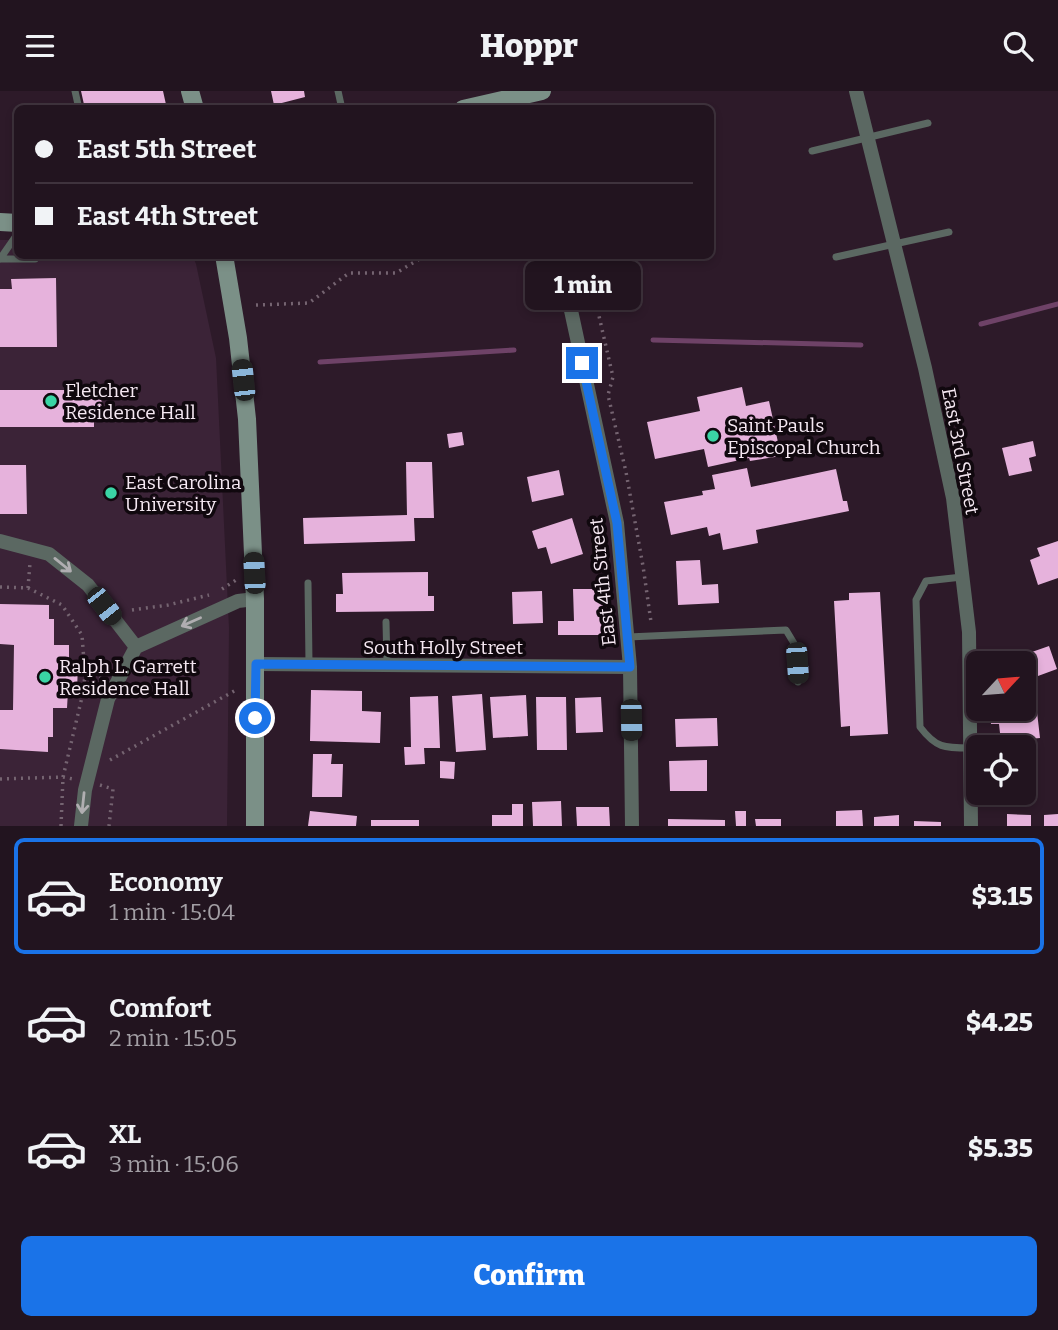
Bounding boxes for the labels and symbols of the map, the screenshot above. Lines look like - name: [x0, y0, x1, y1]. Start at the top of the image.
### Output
- callout: 1 min: [524, 261, 640, 310]
- route end: [566, 347, 598, 379]
- car: [231, 358, 256, 402]
- place label: Fletcher Residence Hall: [65, 379, 196, 424]
- street label: East 3rd Street: [937, 386, 984, 517]
- marker: Fletcher Residence Hall: [43, 393, 59, 409]
- place label: Saint Pauls Episcopal Church: [727, 414, 881, 459]
- marker: Saint Pauls Episcopal Church: [705, 428, 721, 444]
- place label: East Carolina University: [125, 471, 242, 516]
- marker: East Carolina University: [103, 485, 119, 501]
- street label: East 4th Street: [584, 517, 621, 647]
- car: [243, 551, 266, 595]
- one-way arrow: [53, 557, 71, 573]
- car: [83, 583, 126, 629]
- one-way arrow: [181, 616, 203, 629]
- street label: South Holly Street: [363, 636, 523, 659]
- car: [786, 641, 809, 685]
- north arrow: [966, 651, 1036, 721]
- place label: Ralph L. Garrett Residence Hall: [59, 655, 197, 700]
- marker: Ralph L. Garrett Residence Hall: [37, 669, 53, 685]
- car: [621, 699, 642, 741]
- route start: [239, 702, 271, 734]
- one-way arrow: [77, 791, 90, 814]

